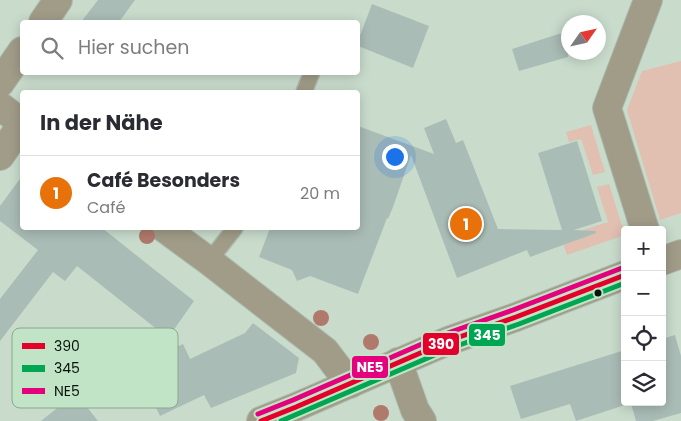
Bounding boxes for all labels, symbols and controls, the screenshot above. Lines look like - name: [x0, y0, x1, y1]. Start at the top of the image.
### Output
- north arrow: [561, 15, 606, 60]
- search box: [20, 20, 360, 75]
- icon: search: [38, 34, 66, 62]
- text: Hier suchen: [78, 34, 189, 61]
- text: In der Nähe: [40, 108, 163, 137]
- your location: [382, 144, 408, 170]
- text: Café Besonders: [87, 167, 240, 194]
- text: 1: [53, 182, 59, 205]
- text: 20 m: [300, 182, 340, 205]
- text: Café: [87, 196, 125, 219]
- pin: 1: [450, 205, 482, 243]
- map controls: [621, 226, 666, 406]
- button: +: [621, 226, 666, 271]
- button: −: [621, 271, 666, 316]
- unlabelled marker: [593, 288, 603, 298]
- button: locate: [621, 316, 666, 361]
- line badge: 345: [468, 323, 506, 347]
- text: 345: [473, 325, 501, 345]
- legend: [12, 328, 178, 408]
- line badge: 390: [422, 332, 460, 356]
- text: 390: [428, 334, 454, 354]
- text: 390: [54, 336, 80, 356]
- line badge: NE5: [351, 355, 389, 379]
- text: NE5: [356, 357, 384, 377]
- text: 345: [54, 358, 80, 378]
- button: layers: [621, 361, 666, 406]
- text: NE5: [54, 381, 80, 401]

